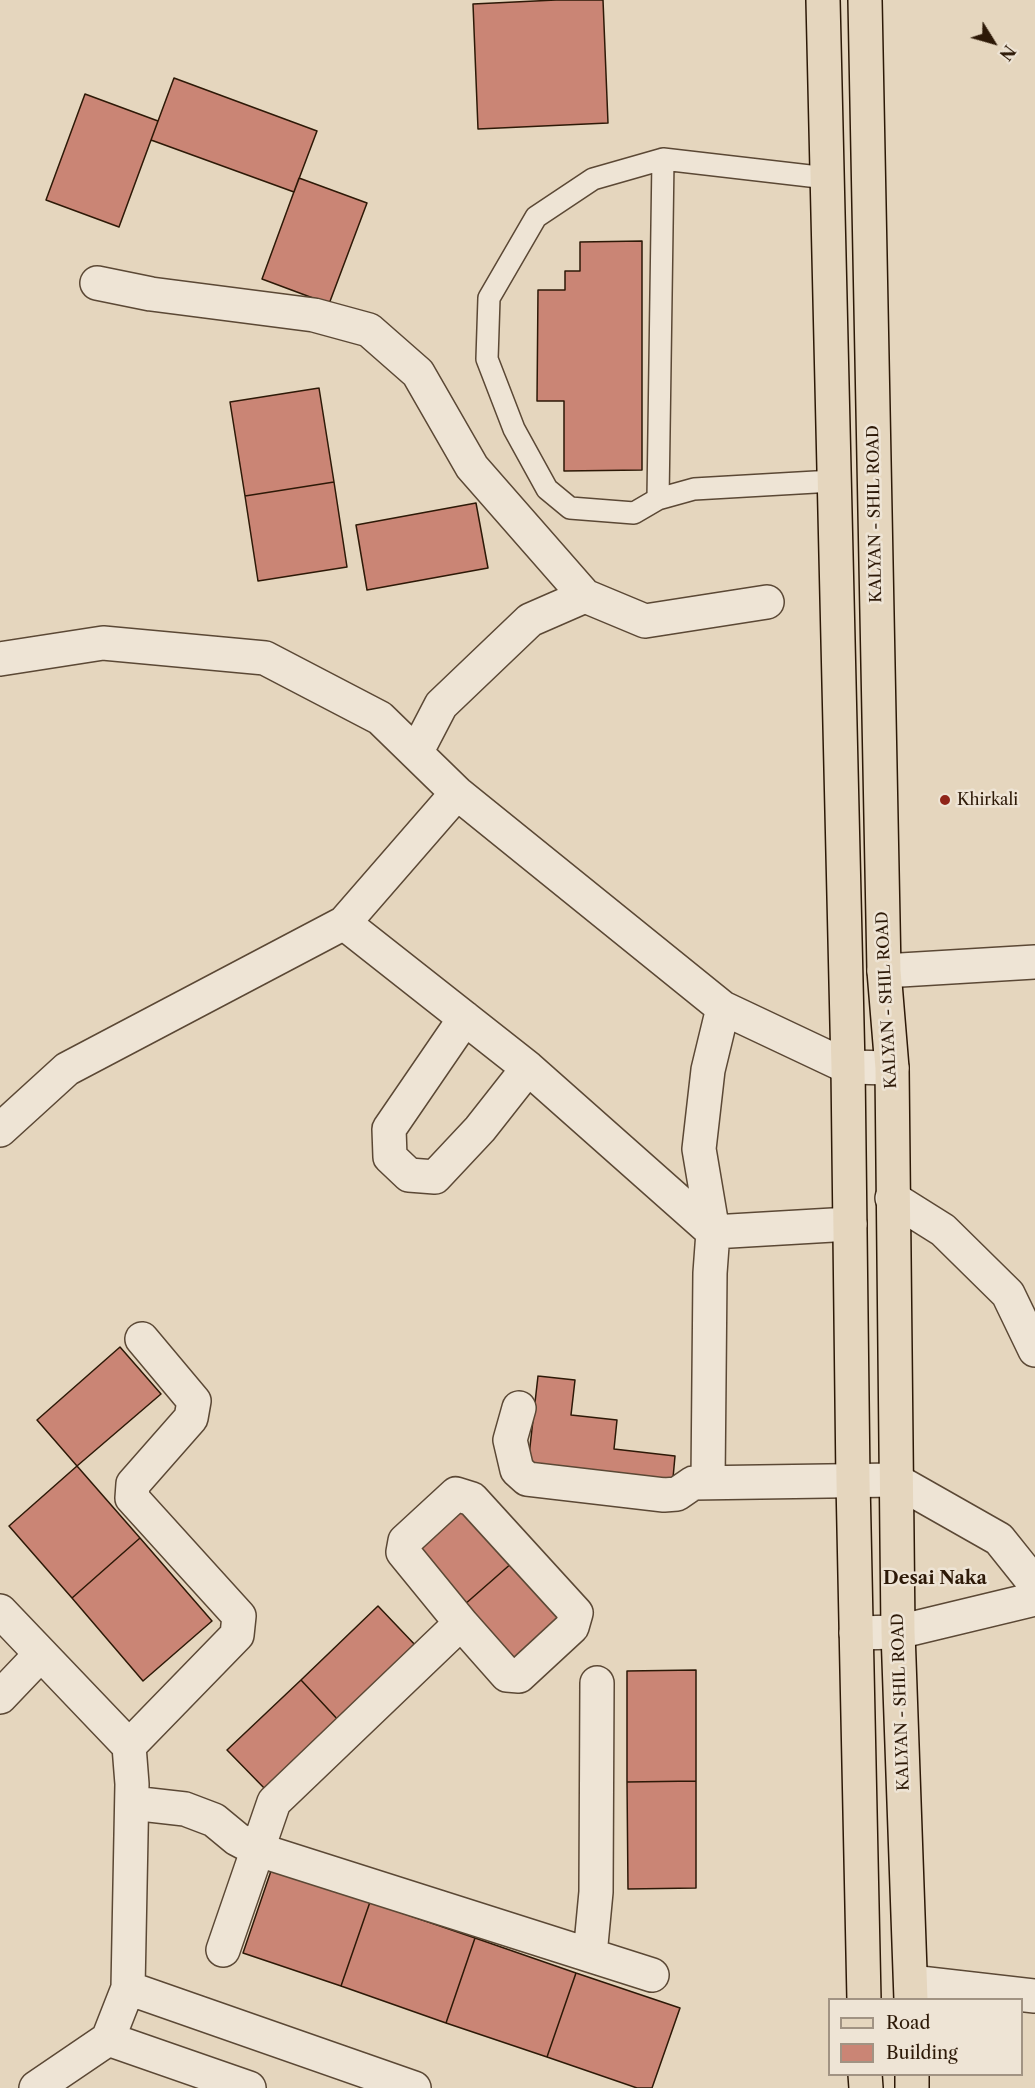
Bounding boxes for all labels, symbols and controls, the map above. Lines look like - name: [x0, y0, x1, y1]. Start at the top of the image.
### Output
- north arrow: [963, 12, 1023, 72]
- text: N: [995, 41, 1020, 64]
- street label: KALYAN - SHIL ROAD: [864, 425, 886, 603]
- place label: Khirkali: [957, 790, 1018, 810]
- marker: Khirkali: [938, 793, 952, 807]
- street label: KALYAN - SHIL ROAD: [873, 911, 901, 1089]
- district label: Desai Naka: [883, 1568, 987, 1590]
- street label: KALYAN - SHIL ROAD: [888, 1613, 914, 1791]
- legend: [828, 1998, 1023, 2076]
- text: Road: [886, 2012, 931, 2034]
- text: Building: [886, 2042, 958, 2064]

